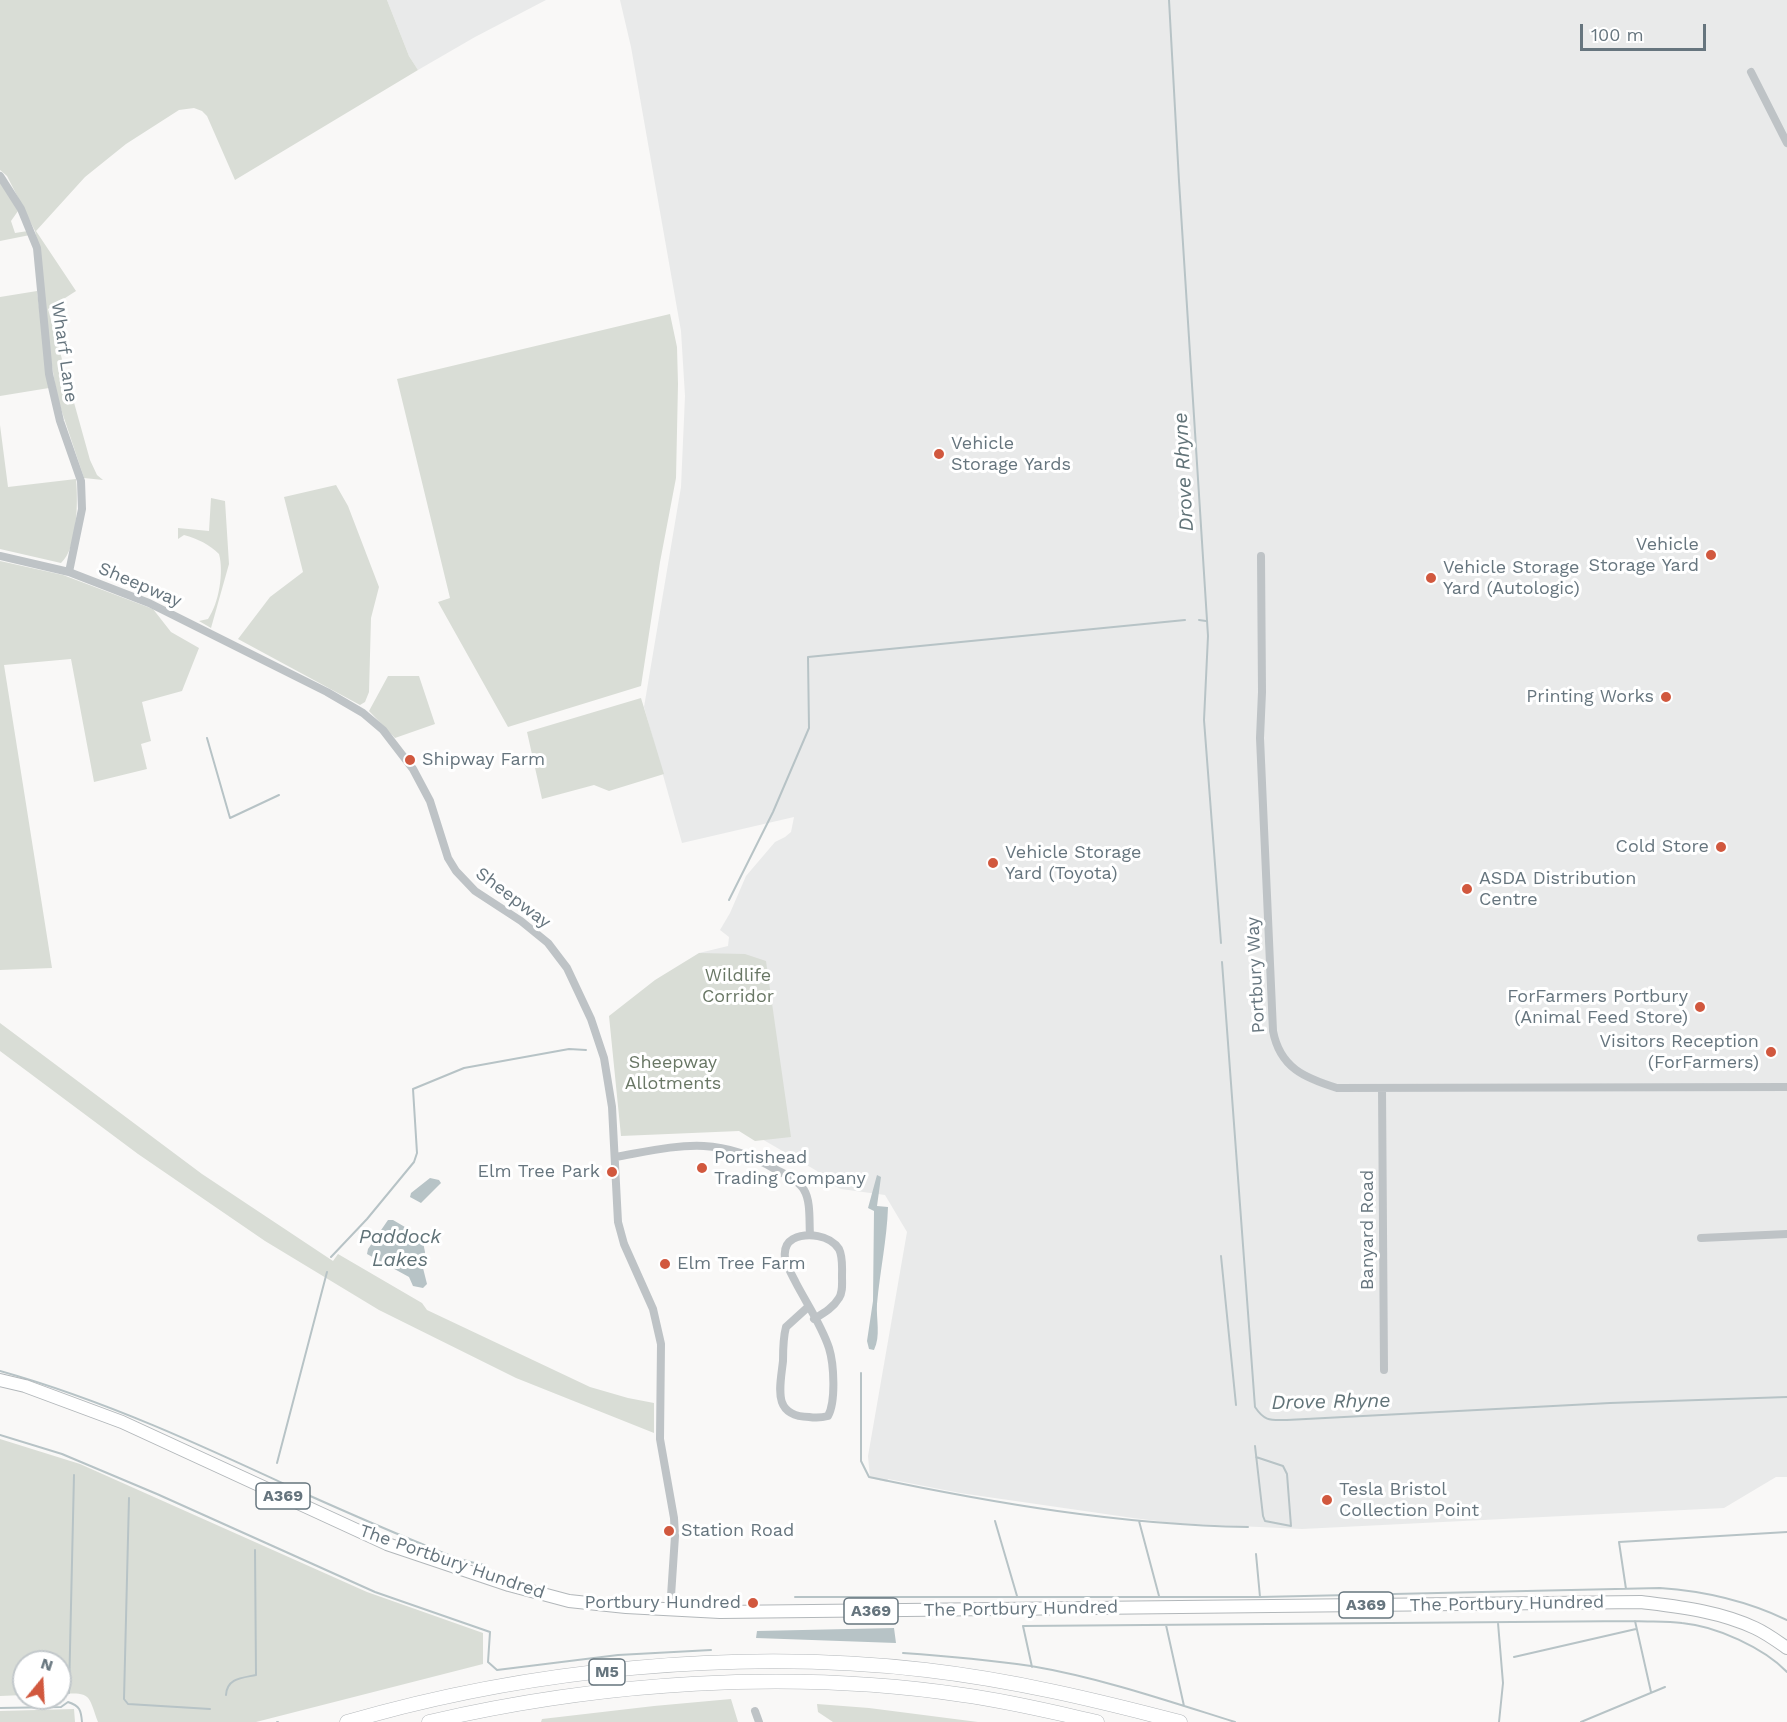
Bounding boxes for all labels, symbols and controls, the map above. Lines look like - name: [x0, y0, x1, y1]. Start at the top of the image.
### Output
- scale bar: [1583, 12, 1709, 50]
- text: 100 m: [1591, 24, 1644, 45]
- street label: Wharf Lane: [46, 300, 82, 404]
- water label: Drove Rhyne: [1169, 412, 1199, 532]
- place label: Vehicle Storage Yards: [951, 433, 1071, 476]
- marker: Vehicle Storage Yards: [932, 447, 946, 461]
- place label: Vehicle Storage Yard: [1588, 534, 1699, 576]
- marker: Vehicle Storage Yard: [1704, 548, 1718, 562]
- place label: Vehicle Storage Yard (Autologic): [1443, 557, 1580, 600]
- street label: Sheepway: [95, 558, 185, 612]
- marker: Vehicle Storage Yard (Autologic): [1424, 571, 1438, 585]
- place label: Printing Works: [1526, 686, 1654, 708]
- marker: Printing Works: [1659, 690, 1673, 704]
- place label: Shipway Farm: [422, 749, 545, 771]
- marker: Shipway Farm: [403, 753, 417, 767]
- place label: Cold Store: [1616, 836, 1709, 858]
- marker: Cold Store: [1714, 840, 1728, 854]
- place label: Vehicle Storage Yard (Toyota): [1005, 842, 1141, 884]
- marker: Vehicle Storage Yard (Toyota): [986, 856, 1000, 870]
- street label: Sheepway: [471, 863, 555, 933]
- place label: ASDA Distribution Centre: [1479, 868, 1636, 910]
- marker: ASDA Distribution Centre: [1460, 882, 1474, 896]
- street label: Portbury Way: [1242, 916, 1270, 1034]
- park label: Wildlife Corridor: [702, 965, 774, 1008]
- place label: ForFarmers Portbury (Animal Feed Store): [1507, 986, 1688, 1028]
- marker: ForFarmers Portbury (Animal Feed Store): [1693, 1000, 1707, 1014]
- place label: Visitors Reception (ForFarmers): [1599, 1031, 1759, 1074]
- marker: Visitors Reception (ForFarmers): [1764, 1045, 1778, 1059]
- park label: Sheepway Allotments: [625, 1052, 721, 1094]
- place label: Portishead Trading Company: [714, 1147, 866, 1190]
- place label: Elm Tree Park: [477, 1161, 600, 1183]
- marker: Portishead Trading Company: [695, 1161, 709, 1175]
- marker: Elm Tree Park: [605, 1165, 619, 1179]
- street label: Banyard Road: [1357, 1170, 1379, 1290]
- water label: Paddock Lakes: [359, 1225, 441, 1272]
- place label: Elm Tree Farm: [677, 1253, 806, 1275]
- marker: Elm Tree Farm: [658, 1257, 672, 1271]
- water label: Drove Rhyne: [1271, 1389, 1391, 1415]
- place label: Tesla Bristol Collection Point: [1339, 1479, 1479, 1522]
- road number: A369: [256, 1483, 310, 1509]
- marker: Tesla Bristol Collection Point: [1320, 1493, 1334, 1507]
- street label: The Portbury Hundred: [356, 1520, 548, 1604]
- place label: Station Road: [681, 1520, 794, 1542]
- marker: Station Road: [662, 1524, 676, 1538]
- place label: Portbury Hundred: [585, 1592, 741, 1614]
- road number: A369: [1339, 1592, 1393, 1618]
- street label: The Portbury Hundred: [1410, 1592, 1604, 1616]
- marker: Portbury Hundred: [746, 1596, 760, 1610]
- street label: The Portbury Hundred: [924, 1597, 1118, 1621]
- road number: A369: [844, 1598, 898, 1624]
- north arrow: [12, 1650, 72, 1710]
- text: N: [39, 1653, 56, 1675]
- road number: M5: [589, 1659, 625, 1685]

